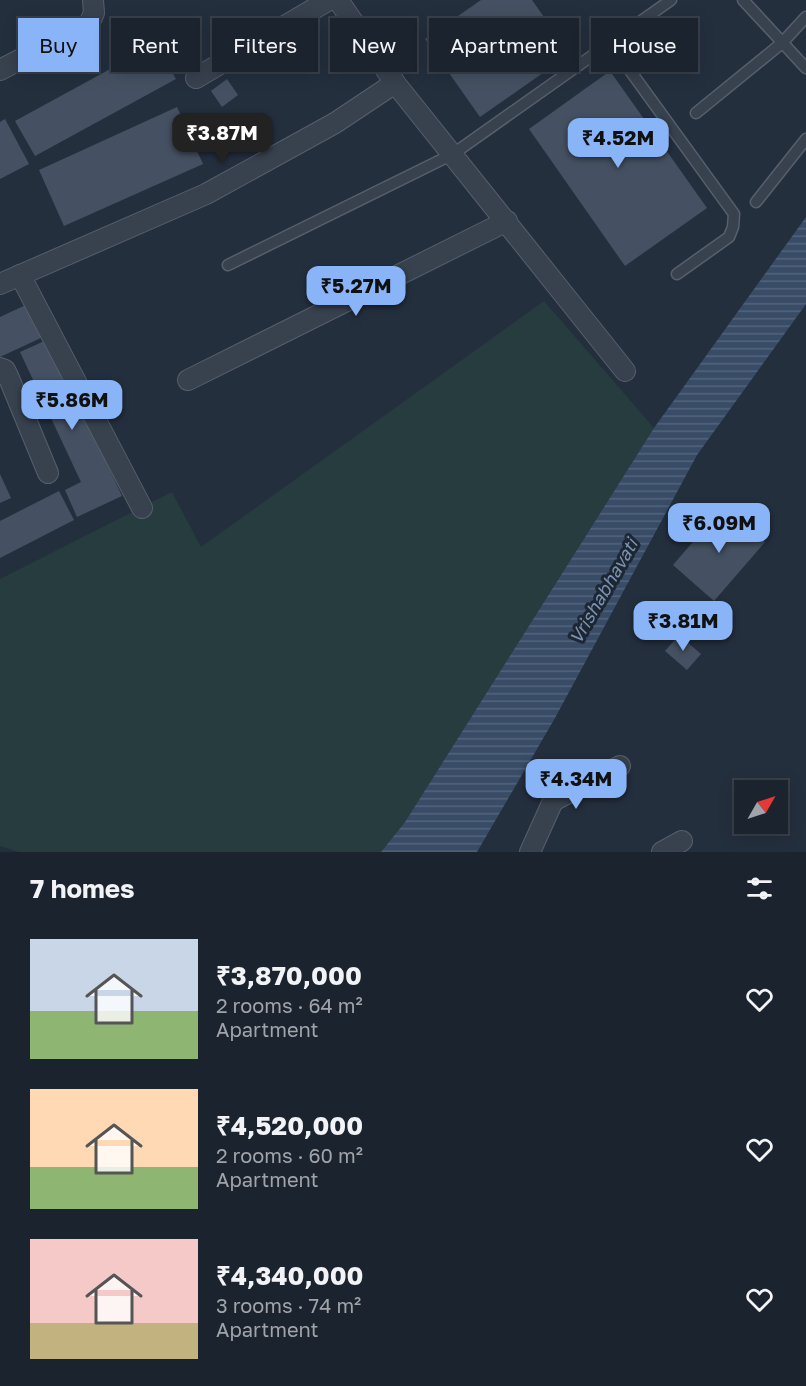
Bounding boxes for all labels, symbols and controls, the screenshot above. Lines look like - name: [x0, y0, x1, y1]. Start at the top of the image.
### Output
- chip: Buy: [18, 18, 99, 72]
- chip: Rent: [111, 18, 200, 72]
- chip: Filters: [212, 18, 318, 72]
- chip: New: [330, 18, 417, 72]
- chip: Apartment: [429, 18, 579, 72]
- chip: House: [591, 18, 698, 72]
- pin: ₹3.87M: [173, 113, 271, 164]
- pin: ₹4.52M: [569, 118, 667, 169]
- text: ₹3.87M: [186, 120, 258, 144]
- text: ₹4.52M: [582, 125, 654, 149]
- pin: ₹5.27M: [307, 266, 405, 317]
- text: ₹5.27M: [321, 273, 391, 297]
- pin: ₹5.86M: [23, 380, 121, 431]
- text: ₹5.86M: [35, 387, 109, 411]
- pin: ₹6.09M: [670, 503, 768, 554]
- text: ₹6.09M: [682, 510, 756, 534]
- water label: Vrishabhavati: [564, 533, 643, 647]
- pin: ₹3.81M: [634, 601, 732, 652]
- text: ₹3.81M: [648, 608, 718, 632]
- pin: ₹4.34M: [527, 759, 625, 810]
- text: ₹4.34M: [540, 766, 612, 790]
- north arrow: [734, 780, 788, 834]
- map controls: [734, 780, 788, 834]
- icon: filters: [743, 872, 776, 905]
- text: 7 homes: [30, 873, 135, 904]
- text: ₹3,870,000: [216, 960, 362, 991]
- icon: home: [78, 963, 150, 1035]
- icon: heart: [743, 983, 776, 1016]
- text: 2 rooms · 64 m²: [216, 993, 363, 1017]
- text: Apartment: [216, 1017, 319, 1041]
- text: ₹4,520,000: [216, 1110, 363, 1141]
- icon: home: [78, 1113, 150, 1185]
- icon: heart: [743, 1133, 776, 1166]
- text: 2 rooms · 60 m²: [216, 1143, 363, 1167]
- text: Apartment: [216, 1167, 319, 1191]
- text: ₹4,340,000: [216, 1260, 363, 1291]
- icon: home: [78, 1263, 150, 1335]
- icon: heart: [743, 1283, 776, 1316]
- text: 3 rooms · 74 m²: [216, 1293, 361, 1317]
- text: Apartment: [216, 1317, 319, 1341]

